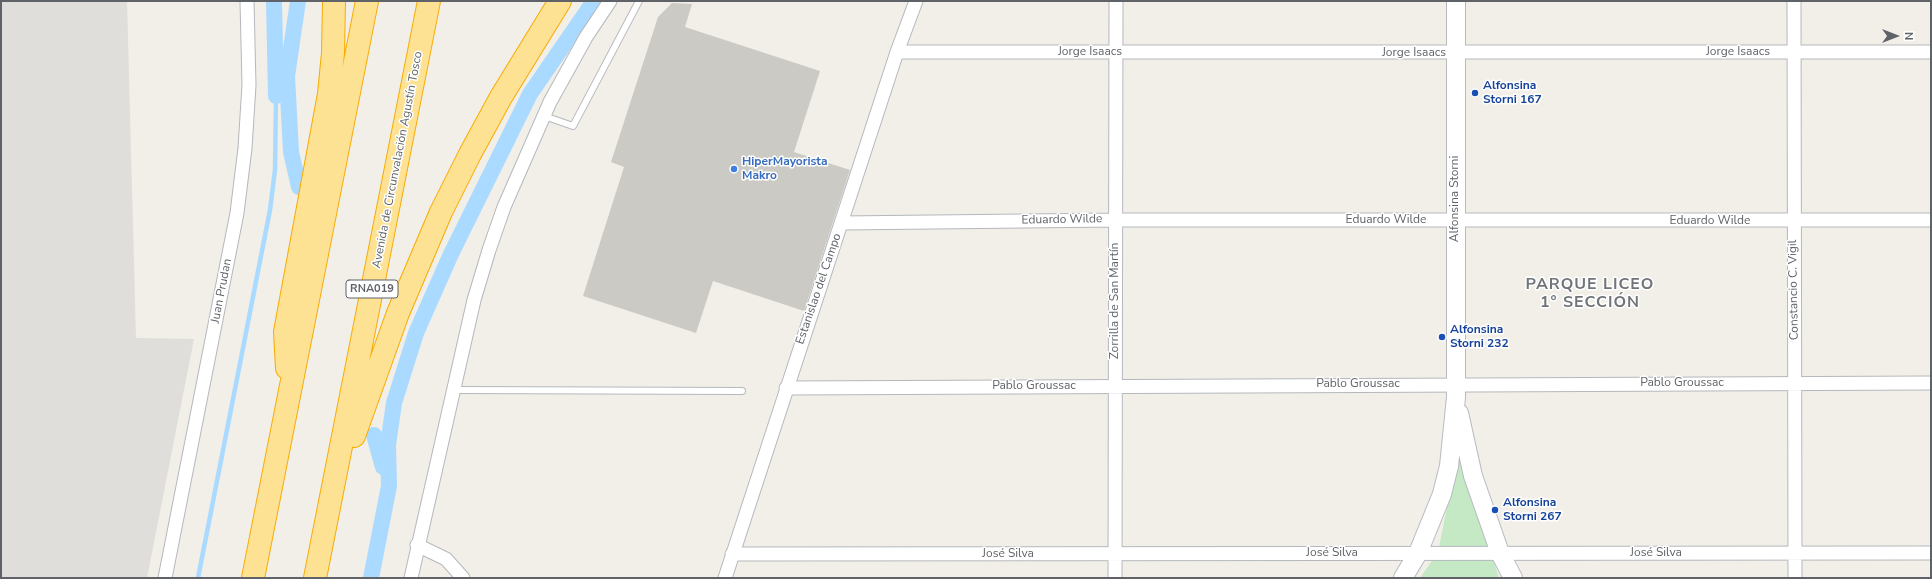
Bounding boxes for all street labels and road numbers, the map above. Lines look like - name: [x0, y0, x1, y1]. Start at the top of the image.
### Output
- street label: Jorge Isaacs: [1058, 45, 1122, 59]
- street label: Jorge Isaacs: [1706, 45, 1770, 59]
- street label: Jorge Isaacs: [1382, 46, 1446, 60]
- street label: Avenida de Circunvalación Agustín Tosco: [370, 50, 426, 270]
- street label: Alfonsina Storni: [1448, 156, 1462, 242]
- street label: Eduardo Wilde: [1021, 212, 1103, 228]
- street label: Eduardo Wilde: [1346, 213, 1426, 227]
- street label: Eduardo Wilde: [1670, 214, 1750, 228]
- street label: Estanislao del Campo: [793, 232, 845, 346]
- street label: Constancio C. Vigil: [1786, 240, 1802, 340]
- street label: Zorrilla de San Martín: [1108, 243, 1122, 359]
- street label: Juan Prudan: [209, 257, 235, 325]
- road number: RNA019: [346, 280, 398, 298]
- street label: Pablo Groussac: [1640, 376, 1724, 390]
- street label: Pablo Groussac: [1316, 377, 1400, 391]
- street label: Pablo Groussac: [992, 379, 1076, 393]
- street label: José Silva: [1306, 546, 1358, 560]
- street label: José Silva: [1630, 546, 1682, 560]
- street label: José Silva: [982, 547, 1034, 561]

